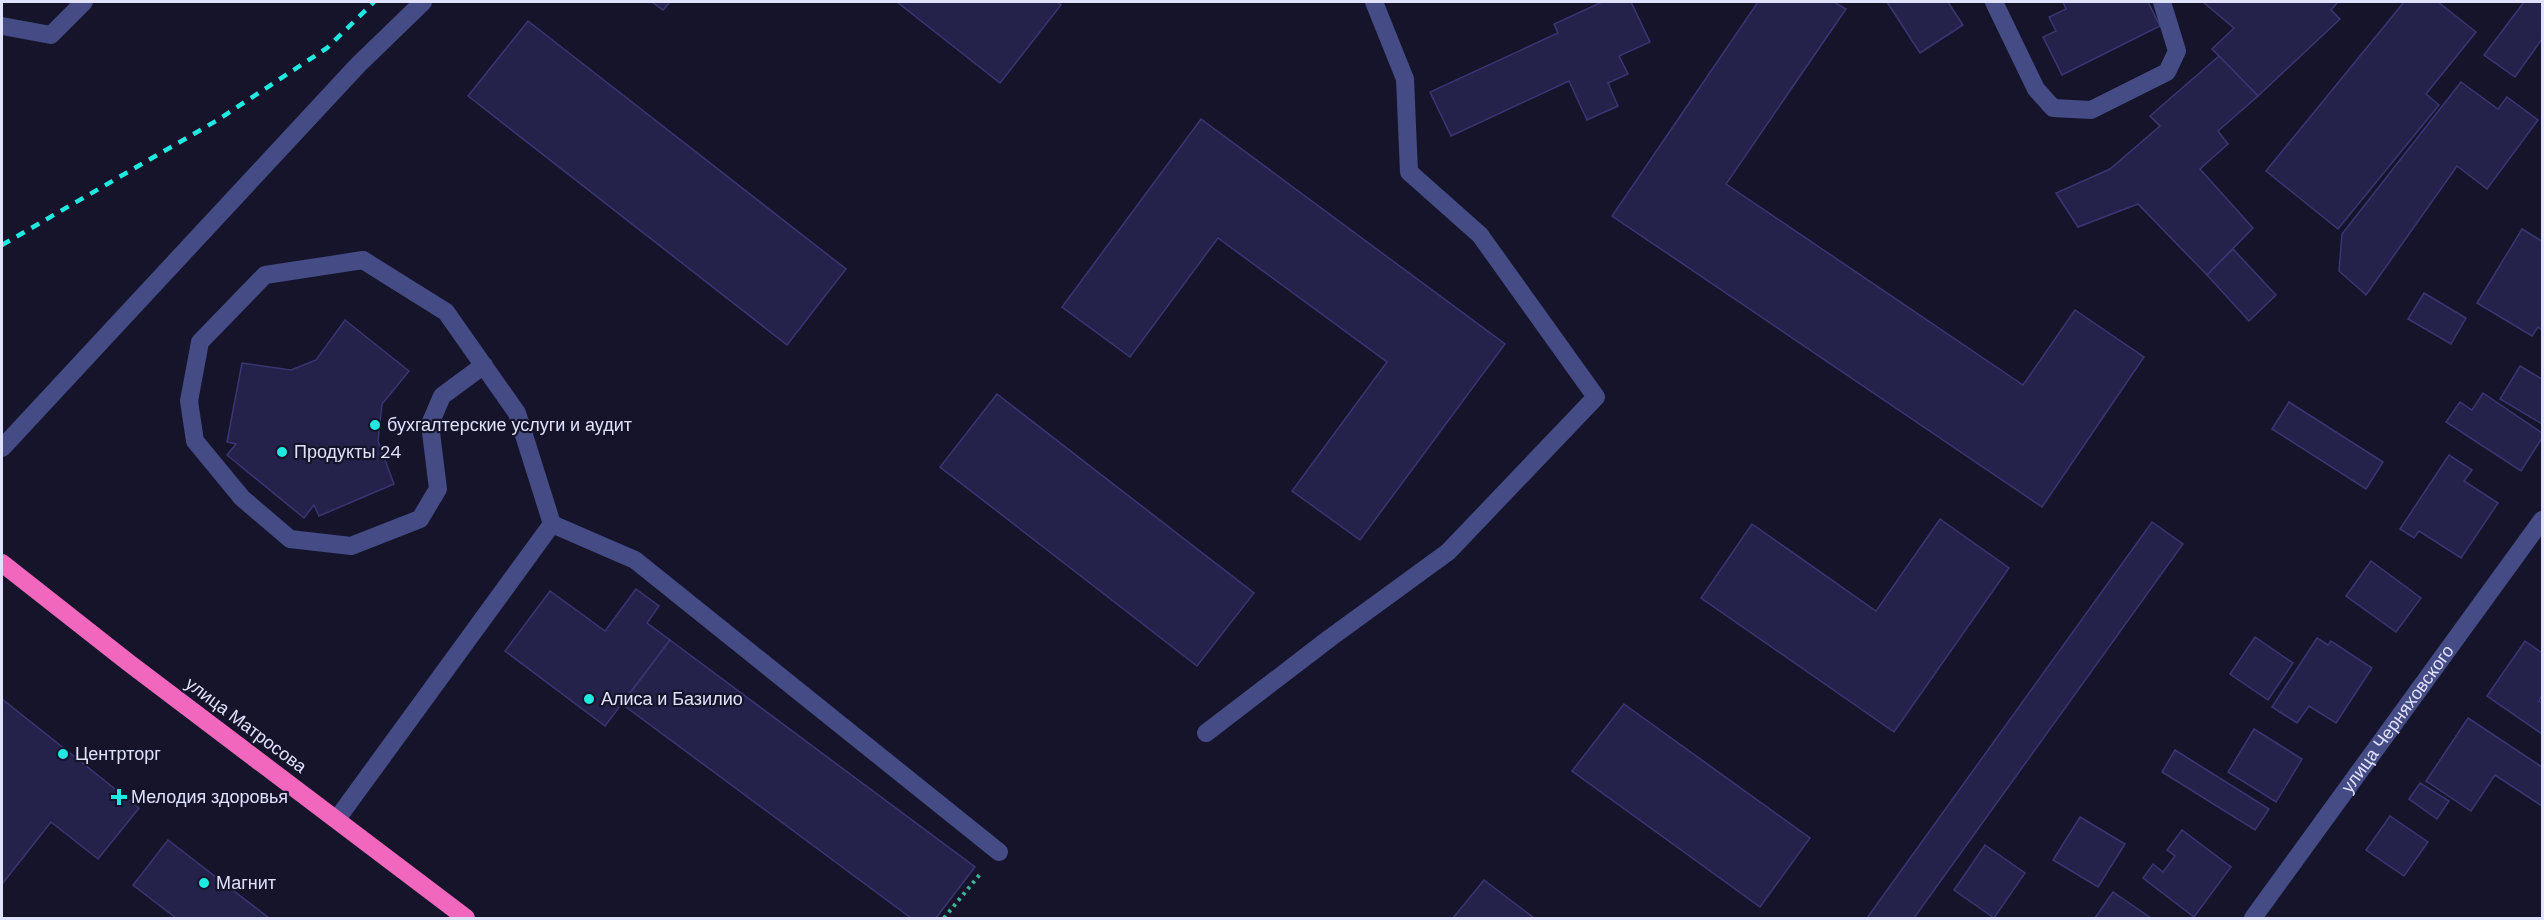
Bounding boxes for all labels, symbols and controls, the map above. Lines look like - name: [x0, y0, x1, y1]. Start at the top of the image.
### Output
- place label: бухгалтерские услуги и аудит: [387, 413, 632, 437]
- marker: бухгалтерские услуги и аудит: [368, 418, 382, 432]
- place label: Продукты 24: [294, 440, 401, 464]
- marker: Продукты 24: [275, 445, 289, 459]
- street label: улица Черняховского: [2336, 640, 2459, 798]
- street label: улица Матросова: [181, 672, 312, 779]
- place label: Алиса и Базилио: [601, 687, 743, 711]
- marker: Алиса и Базилио: [582, 692, 596, 706]
- place label: Центрторг: [75, 742, 161, 766]
- marker: Центрторг: [56, 747, 70, 761]
- place label: Мелодия здоровья: [131, 785, 288, 809]
- marker: Мелодия здоровья: [112, 790, 126, 804]
- place label: Магнит: [216, 871, 276, 895]
- marker: Магнит: [197, 876, 211, 890]

